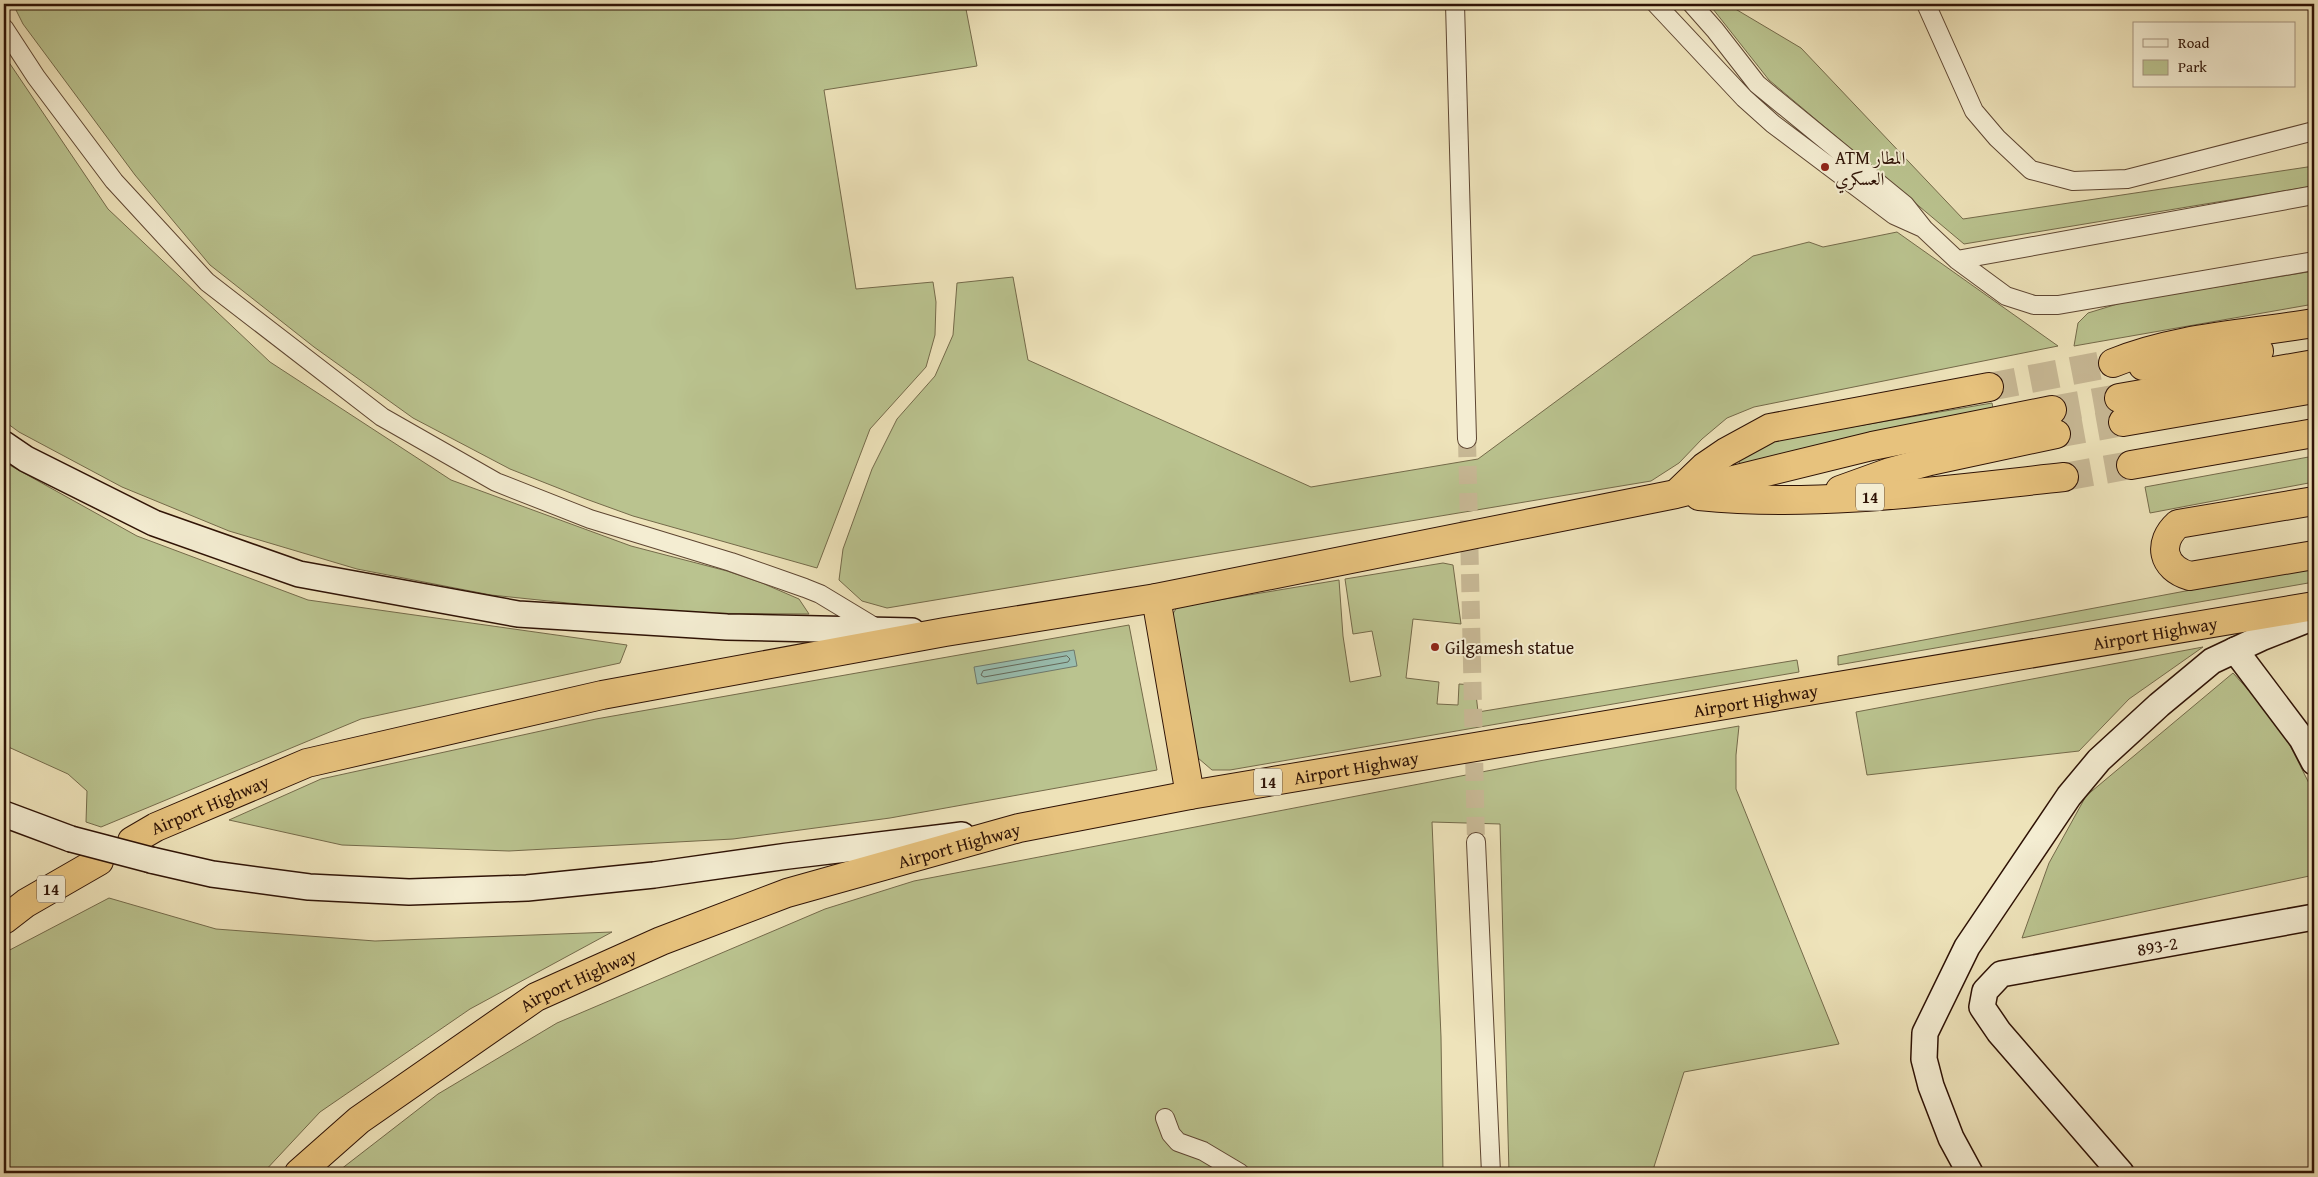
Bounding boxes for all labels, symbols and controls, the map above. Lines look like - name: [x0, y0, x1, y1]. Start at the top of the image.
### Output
- legend: [2133, 22, 2296, 88]
- text: Road: [2178, 32, 2209, 53]
- text: Park: [2178, 56, 2207, 77]
- place label: ATM المطار العسكري: [1835, 144, 1905, 194]
- marker: ATM المطار العسكري: [1819, 161, 1831, 173]
- road number: 14: [1856, 484, 1884, 511]
- street label: Airport Highway: [2091, 609, 2219, 657]
- place label: Gilgamesh statue: [1445, 634, 1574, 661]
- marker: Gilgamesh statue: [1429, 641, 1441, 653]
- street label: Airport Highway: [1691, 676, 1820, 724]
- street label: Airport Highway: [1292, 743, 1421, 791]
- street label: Airport Highway: [146, 767, 273, 841]
- road number: 14: [1254, 769, 1282, 796]
- street label: Airport Highway: [895, 815, 1023, 875]
- road number: 14: [37, 876, 65, 902]
- street label: 893-2: [2135, 929, 2180, 963]
- street label: Airport Highway: [514, 940, 641, 1018]

